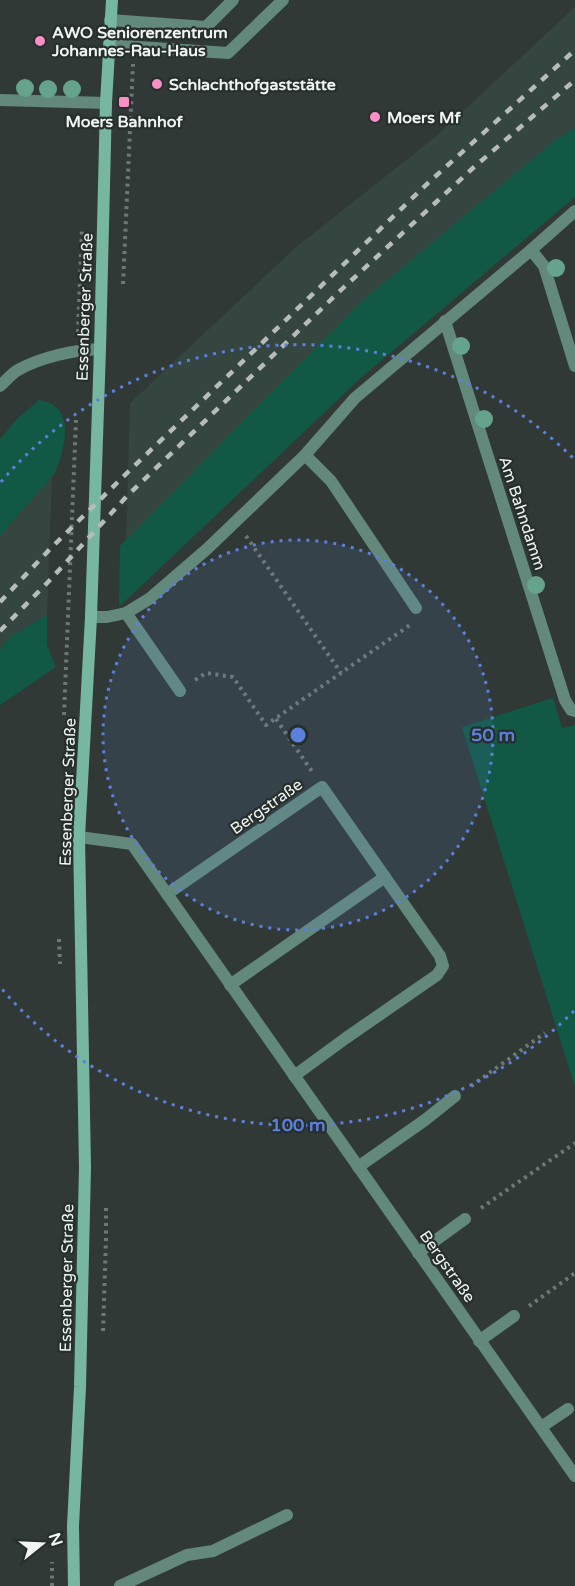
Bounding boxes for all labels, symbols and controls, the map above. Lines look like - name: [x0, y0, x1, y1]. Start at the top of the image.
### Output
- place label: AWO Seniorenzentrum Johannes-Rau-Haus: [51, 23, 228, 61]
- marker: AWO Seniorenzentrum Johannes-Rau-Haus: [33, 34, 47, 48]
- place label: Schlachthofgaststätte: [169, 75, 336, 95]
- marker: Schlachthofgaststätte: [150, 77, 164, 91]
- marker: Moers Bahnhof: [117, 95, 131, 109]
- place label: Moers Mf: [387, 108, 461, 128]
- marker: Moers Mf: [368, 110, 382, 124]
- place label: Moers Bahnhof: [65, 112, 183, 132]
- street label: Essenberger Straße: [72, 233, 98, 381]
- street label: Am Bahndamm: [494, 454, 550, 573]
- street label: Essenberger Straße: [55, 718, 81, 866]
- text: 50 m: [471, 724, 515, 746]
- centre of rings: [288, 725, 308, 745]
- street label: Bergstraße: [227, 775, 307, 839]
- text: 100 m: [270, 1114, 326, 1136]
- street label: Essenberger Straße: [56, 1204, 78, 1352]
- street label: Bergstraße: [415, 1227, 479, 1307]
- north arrow: [12, 1514, 72, 1574]
- text: N: [44, 1530, 67, 1549]

